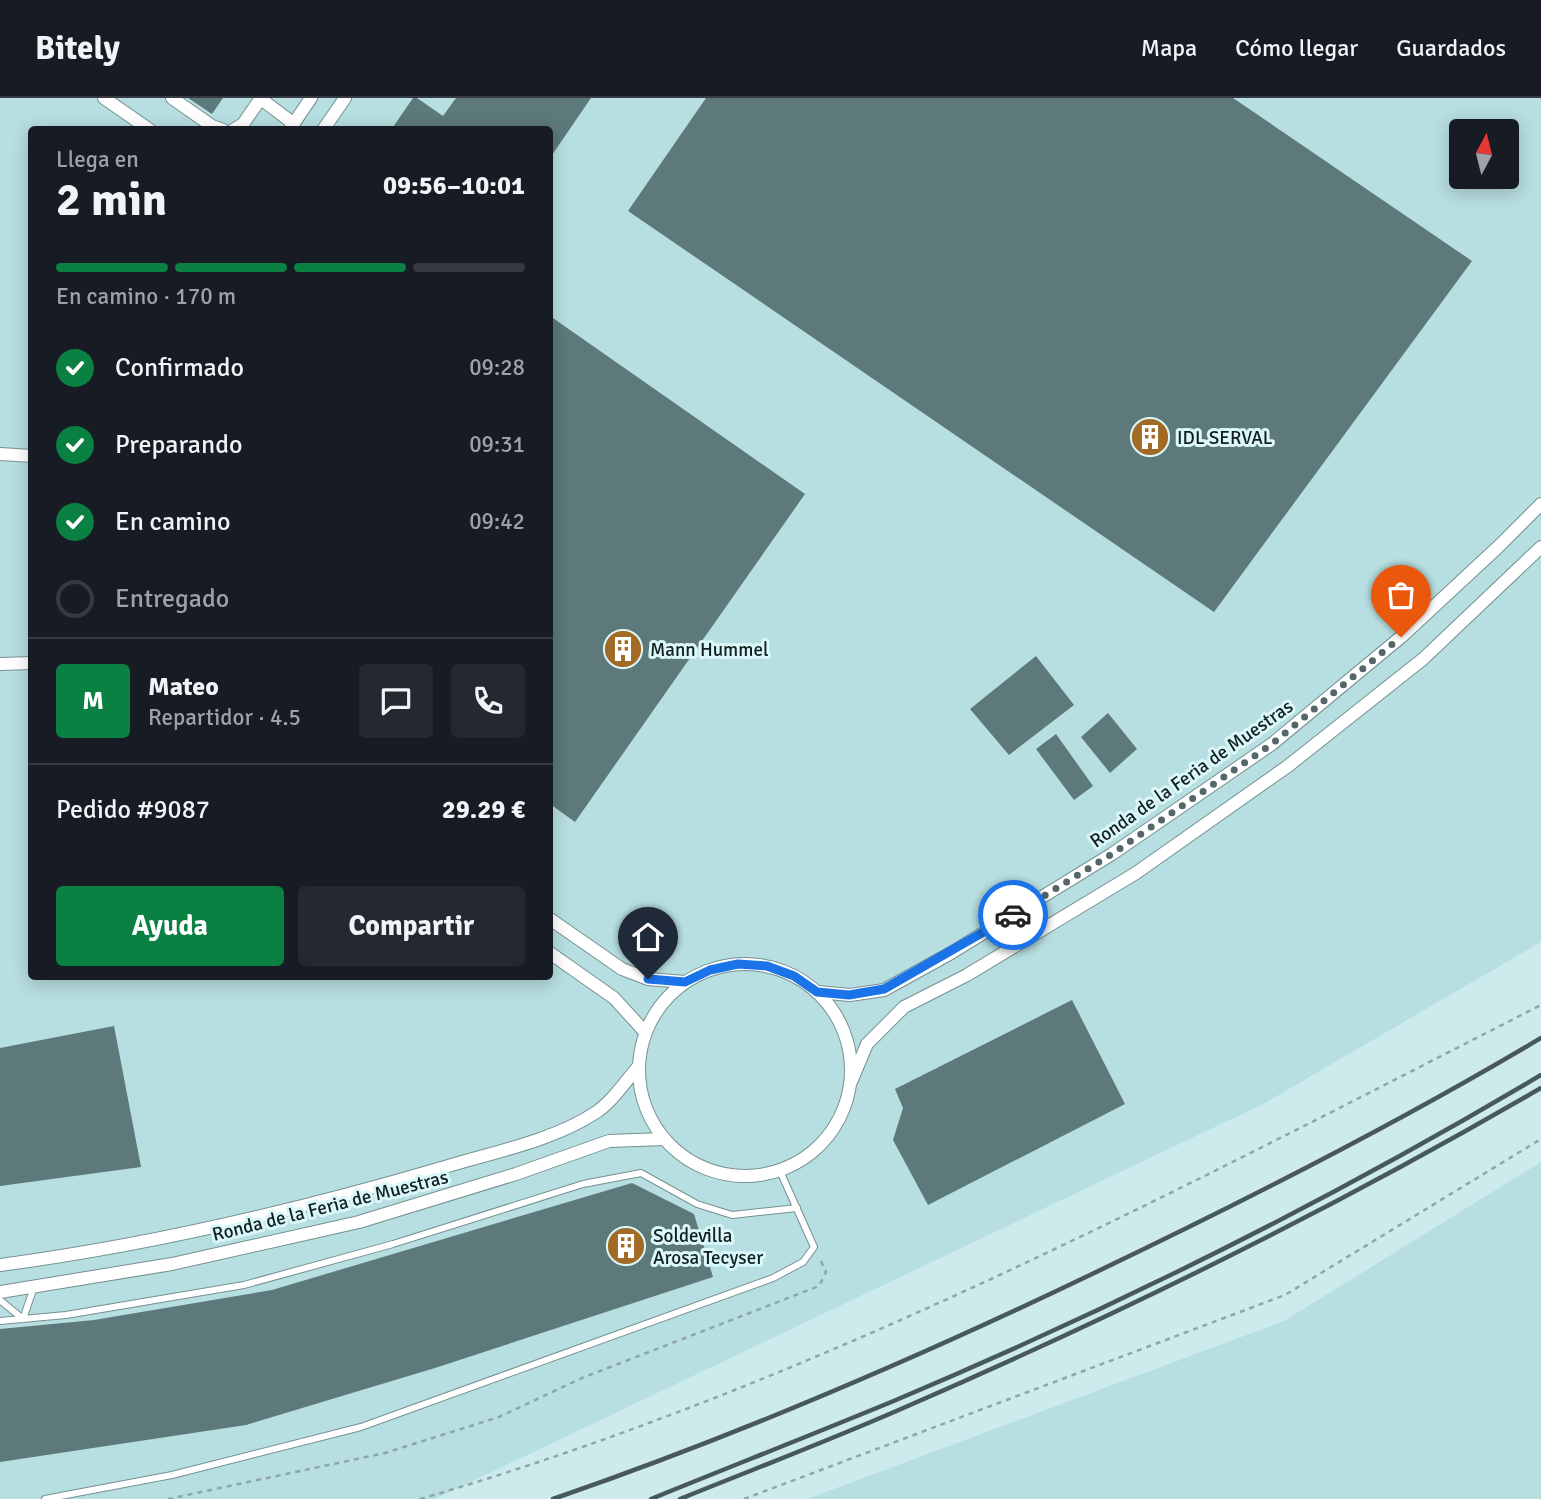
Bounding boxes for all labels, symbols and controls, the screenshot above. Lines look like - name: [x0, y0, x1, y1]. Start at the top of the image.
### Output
- text: Bitely: [35, 28, 120, 69]
- text: Mapa: [1141, 33, 1197, 63]
- text: Cómo llegar: [1235, 33, 1358, 63]
- text: Guardados: [1396, 33, 1506, 63]
- north arrow: [1449, 119, 1519, 189]
- map controls: [1449, 119, 1519, 189]
- text: Llega en: [56, 145, 139, 174]
- text: 09:56–10:01: [383, 170, 525, 202]
- text: 2 min: [56, 172, 167, 228]
- text: En camino · 170 m: [56, 282, 236, 311]
- icon: check: [56, 349, 94, 387]
- text: Confirmado: [115, 352, 244, 384]
- text: 09:28: [469, 353, 525, 382]
- building icon: IDL SERVAL: [1129, 416, 1171, 458]
- icon: check: [56, 426, 94, 464]
- place label: IDL SERVAL: [1177, 426, 1273, 450]
- text: Preparando: [115, 429, 242, 461]
- text: 09:31: [469, 430, 525, 459]
- icon: check: [56, 503, 94, 541]
- text: En camino: [115, 506, 231, 538]
- text: 09:42: [469, 507, 525, 536]
- pin: [1371, 565, 1431, 637]
- icon: bag: [1382, 576, 1420, 614]
- text: Entregado: [115, 583, 229, 615]
- building icon: Mann Hummel: [602, 628, 644, 670]
- place label: Mann Hummel: [650, 638, 768, 662]
- button: chat: [359, 664, 433, 738]
- button: phone: [451, 664, 525, 738]
- text: Mateo: [148, 671, 219, 703]
- text: M: [82, 685, 104, 717]
- street label: Ronda de la Feria de Muestras: [1085, 694, 1298, 853]
- text: Repartidor · 4.5: [148, 703, 301, 732]
- text: Pedido #9087: [56, 794, 210, 826]
- text: 29.29 €: [442, 794, 525, 826]
- courier: [978, 880, 1048, 950]
- button: Ayuda: [56, 886, 284, 966]
- button: Compartir: [298, 886, 525, 966]
- icon: car: [994, 896, 1032, 934]
- pin: [618, 907, 678, 979]
- icon: home: [629, 918, 667, 956]
- street label: Ronda de la Feria de Muestras: [210, 1165, 451, 1247]
- place label: Soldevilla Arosa Tecyser: [653, 1224, 763, 1270]
- building icon: Soldevilla Arosa Tecyser: [605, 1225, 647, 1267]

